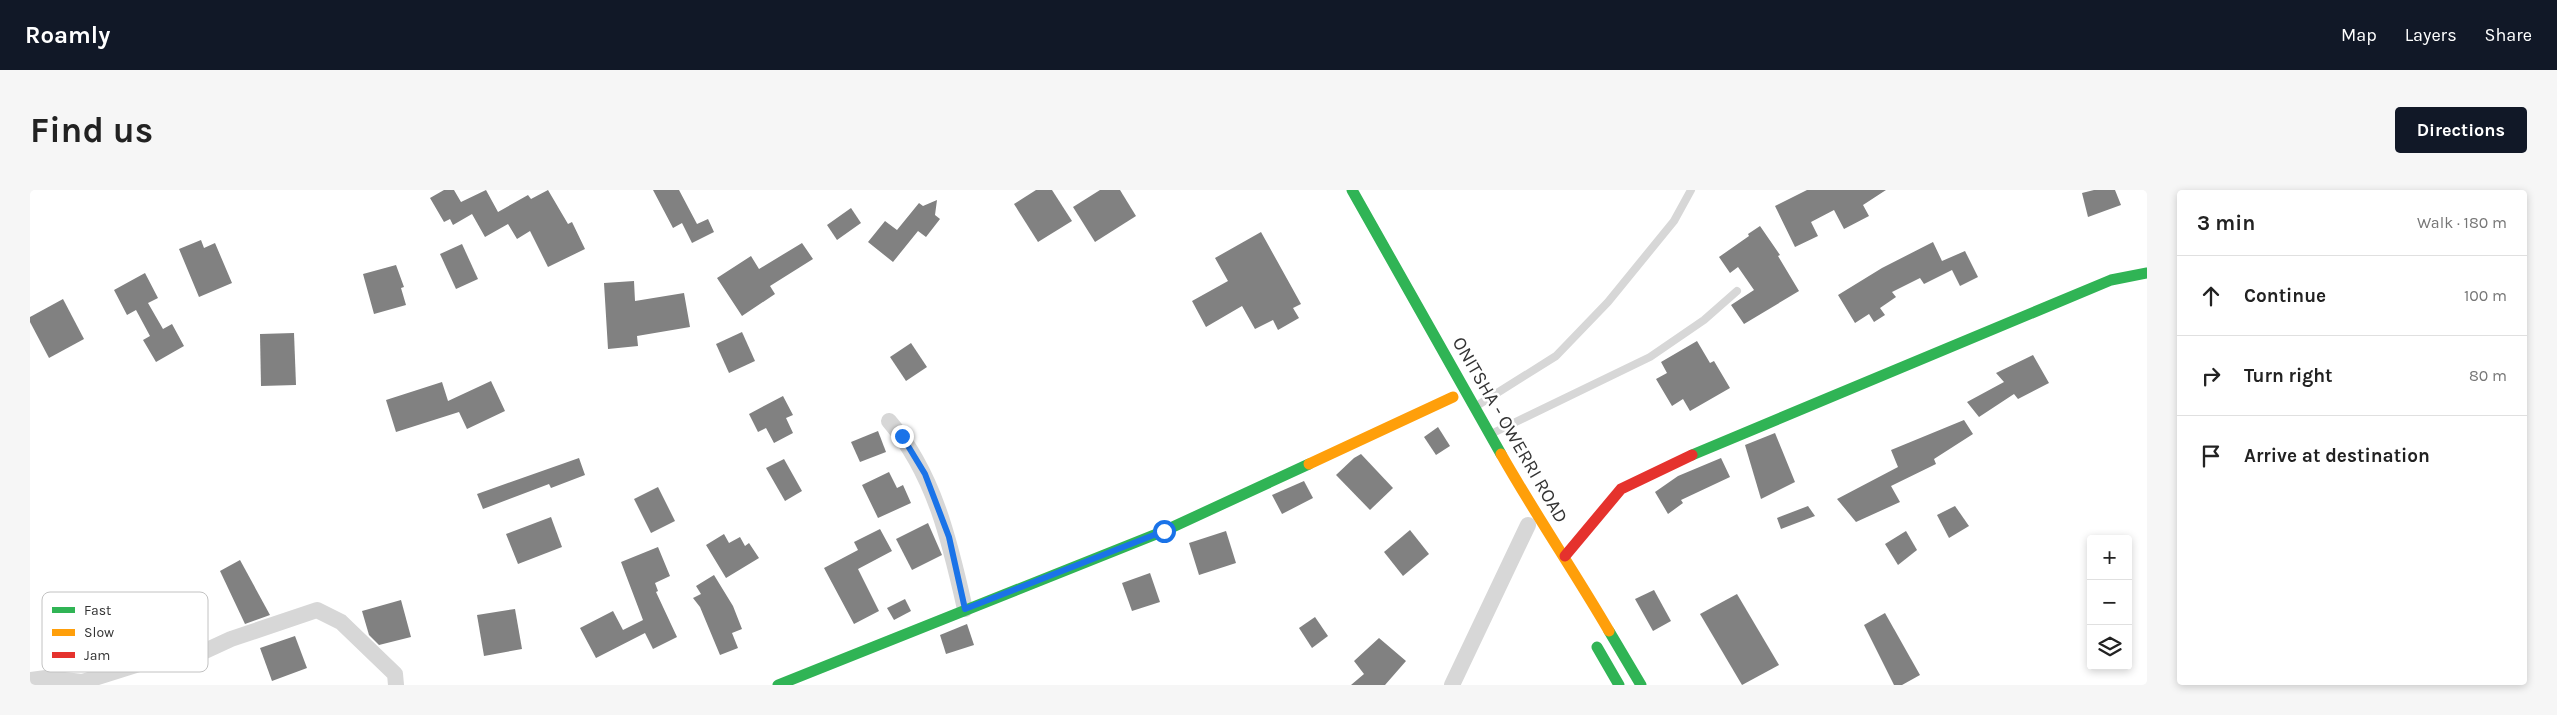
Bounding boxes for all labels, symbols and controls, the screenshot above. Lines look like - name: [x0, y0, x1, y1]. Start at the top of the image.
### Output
- text: Roamly: [25, 21, 110, 49]
- text: Map: [2341, 24, 2377, 46]
- text: Layers: [2405, 24, 2457, 46]
- text: Share: [2485, 24, 2532, 46]
- button: Directions: [2395, 107, 2527, 153]
- text: Find us: [30, 110, 153, 151]
- text: 3 min: [2197, 211, 2255, 235]
- text: Walk · 180 m: [2417, 213, 2507, 232]
- icon: ahead: [2197, 282, 2225, 310]
- text: Continue: [2244, 285, 2326, 307]
- text: 100 m: [2464, 286, 2507, 305]
- street label: ONITSHA - OWERRI ROAD: [1448, 333, 1572, 527]
- icon: right: [2197, 362, 2225, 390]
- text: Turn right: [2244, 365, 2333, 387]
- text: 80 m: [2469, 366, 2507, 385]
- route end: [891, 425, 914, 448]
- icon: arrive: [2197, 442, 2225, 470]
- text: Arrive at destination: [2244, 445, 2430, 467]
- route start: [1153, 520, 1176, 543]
- map controls: [2087, 535, 2132, 670]
- button: +: [2087, 535, 2132, 580]
- button: −: [2087, 580, 2132, 625]
- legend: [42, 592, 208, 672]
- text: Fast: [84, 602, 111, 619]
- text: Slow: [84, 624, 114, 641]
- button: layers: [2087, 625, 2132, 670]
- text: Jam: [84, 647, 110, 664]

